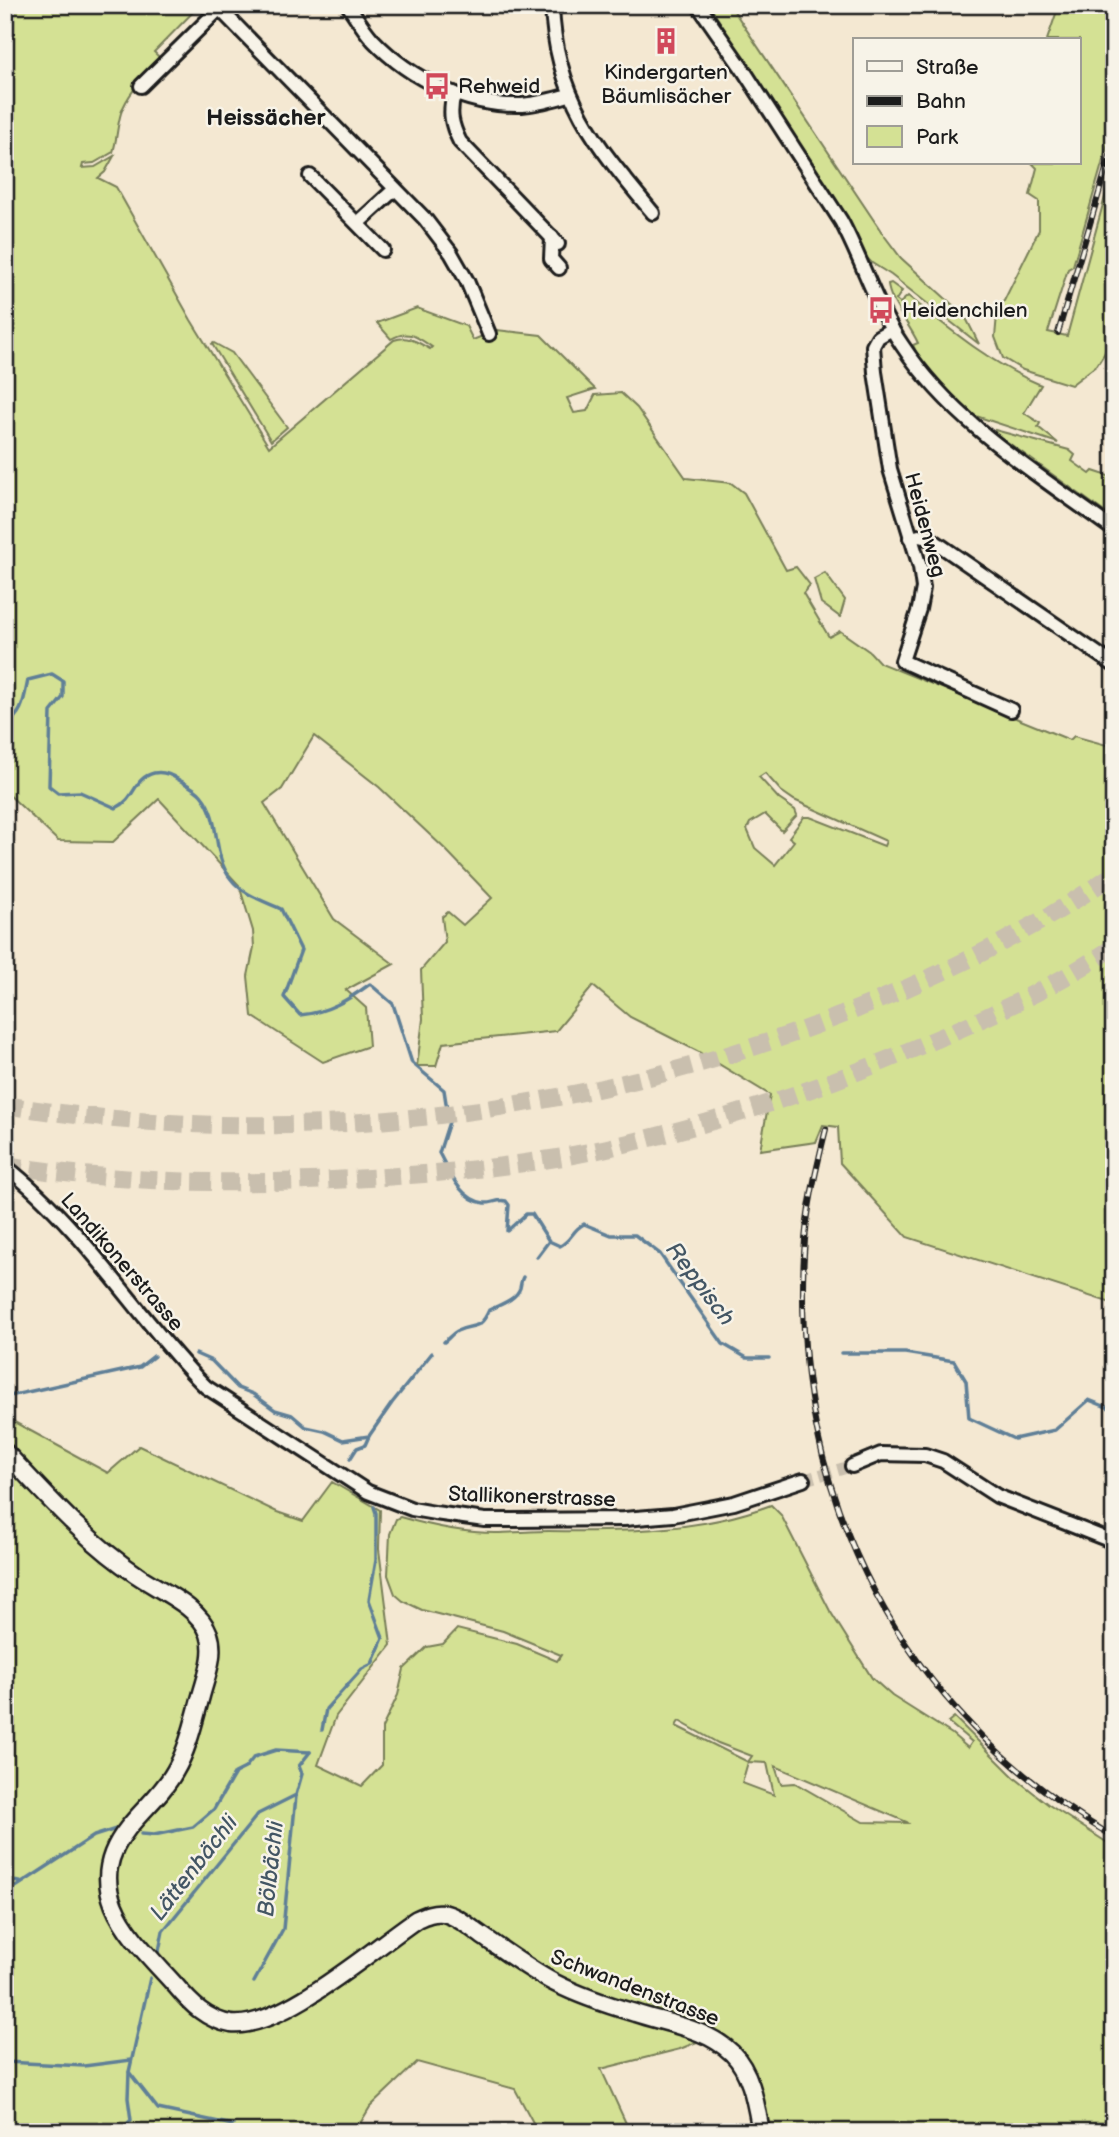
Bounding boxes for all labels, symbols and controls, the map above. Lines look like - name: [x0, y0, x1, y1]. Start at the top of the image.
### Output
- building icon: Kindergarten Bäumlisächer: [651, 26, 681, 56]
- legend: [853, 38, 1080, 164]
- text: Straße: [916, 55, 978, 80]
- place label: Kindergarten Bäumlisächer: [601, 60, 731, 109]
- bus stop icon: Rehweid: [422, 71, 452, 101]
- place label: Rehweid: [458, 74, 540, 99]
- text: Bahn: [916, 89, 966, 114]
- district label: Heissächer: [206, 104, 326, 132]
- text: Park: [916, 125, 959, 150]
- bus stop icon: Heidenchilen: [866, 295, 896, 325]
- place label: Heidenchilen: [902, 298, 1028, 323]
- street label: Heidenweg: [899, 470, 951, 580]
- street label: Landikonerstrasse: [55, 1188, 189, 1336]
- water label: Reppisch: [659, 1237, 741, 1332]
- street label: Stallikonerstrasse: [448, 1482, 616, 1512]
- water label: Lättenbächli: [144, 1809, 244, 1926]
- water label: Bölbächli: [252, 1819, 290, 1918]
- street label: Schwandenstrasse: [547, 1944, 723, 2032]

